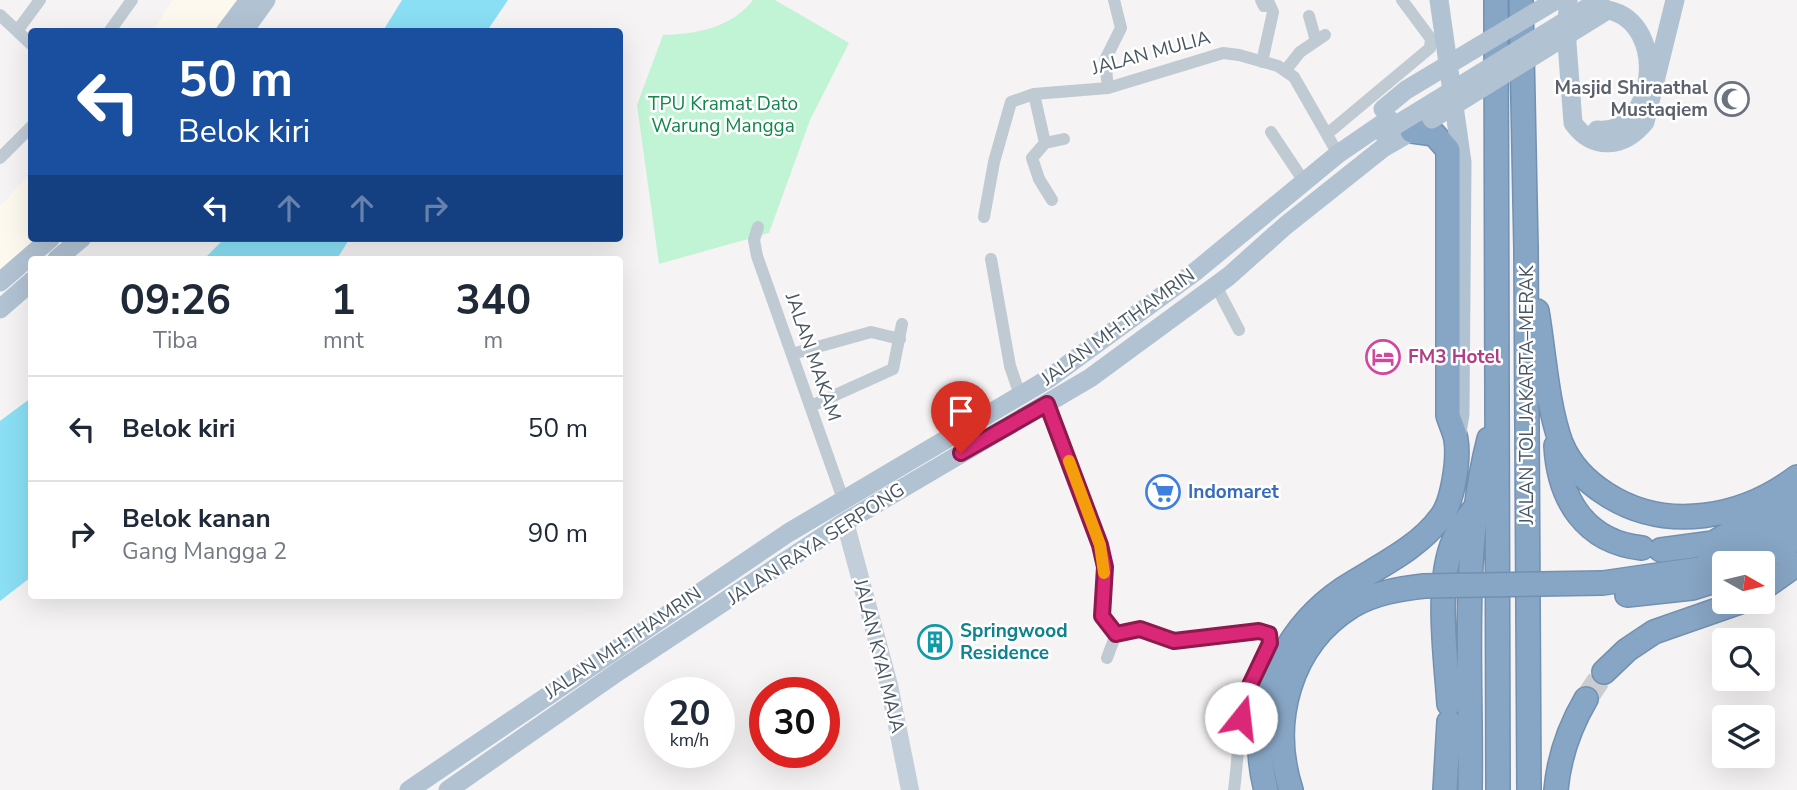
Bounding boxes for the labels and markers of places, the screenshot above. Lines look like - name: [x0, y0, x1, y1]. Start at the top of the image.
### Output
- place label: Masjid Shiraathal Mustaqiem: [1555, 75, 1708, 123]
- mosque icon: Masjid Shiraathal Mustaqiem: [1713, 80, 1751, 118]
- hotel icon: FM3 Hotel: [1364, 338, 1402, 376]
- place label: FM3 Hotel: [1408, 344, 1501, 370]
- pin: [931, 381, 991, 453]
- supermarket icon: Indomaret: [1144, 473, 1182, 511]
- place label: Indomaret: [1188, 479, 1279, 505]
- place label: Springwood Residence: [960, 618, 1068, 666]
- building icon: Springwood Residence: [916, 623, 954, 661]

